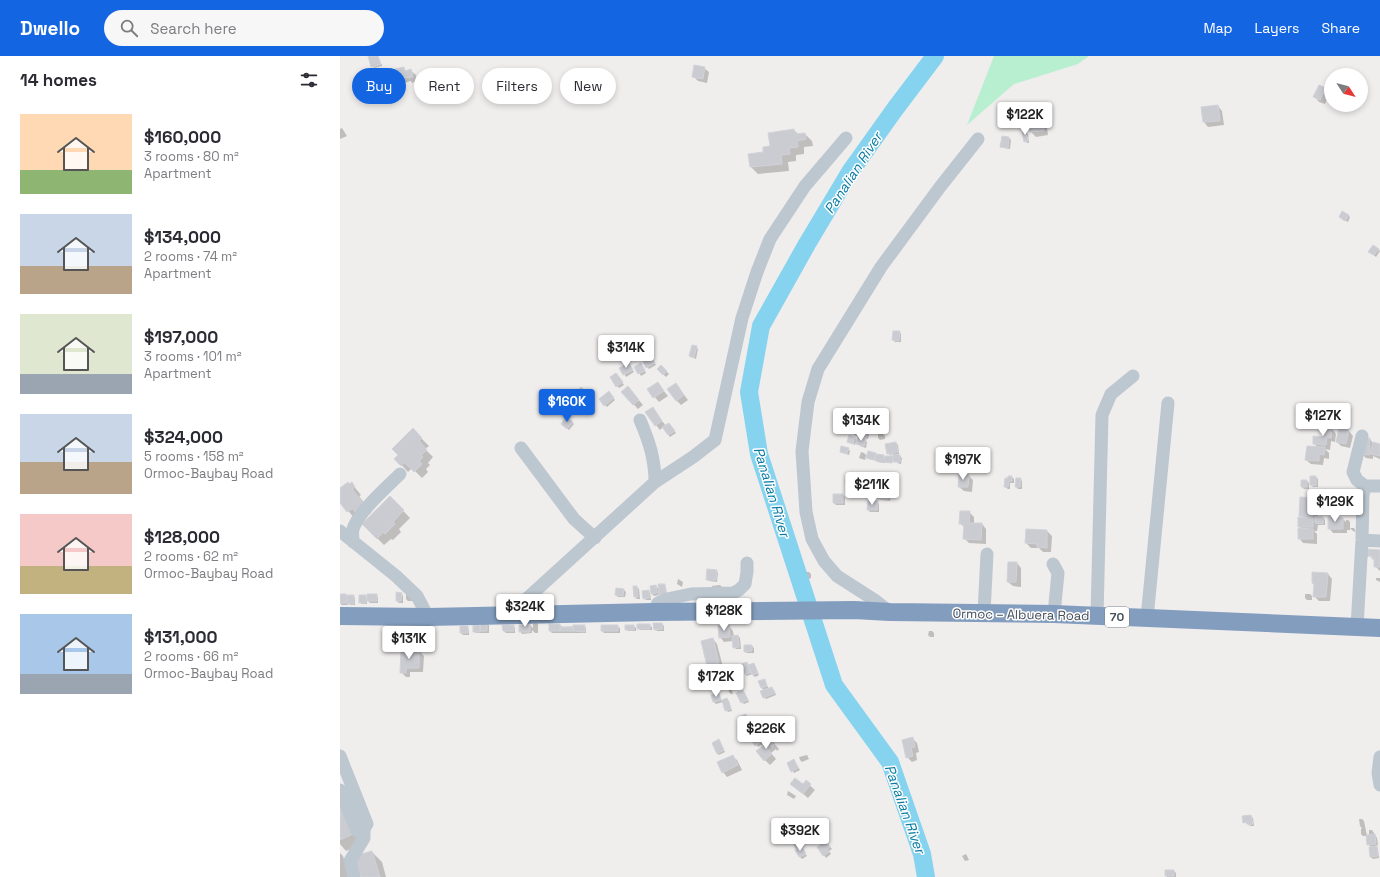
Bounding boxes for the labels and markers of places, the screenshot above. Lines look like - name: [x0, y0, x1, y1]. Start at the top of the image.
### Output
- pin: $122K: [997, 102, 1053, 136]
- pin: $314K: [598, 335, 654, 369]
- pin: $160K: [539, 389, 595, 423]
- pin: $127K: [1295, 403, 1351, 437]
- pin: $134K: [833, 408, 889, 442]
- pin: $197K: [935, 447, 991, 481]
- pin: $211K: [844, 472, 900, 506]
- pin: $129K: [1307, 489, 1363, 523]
- pin: $324K: [497, 594, 553, 628]
- pin: $128K: [696, 598, 752, 632]
- pin: $131K: [381, 626, 437, 660]
- pin: $172K: [688, 664, 744, 698]
- pin: $226K: [738, 716, 794, 750]
- pin: $392K: [772, 818, 828, 852]

